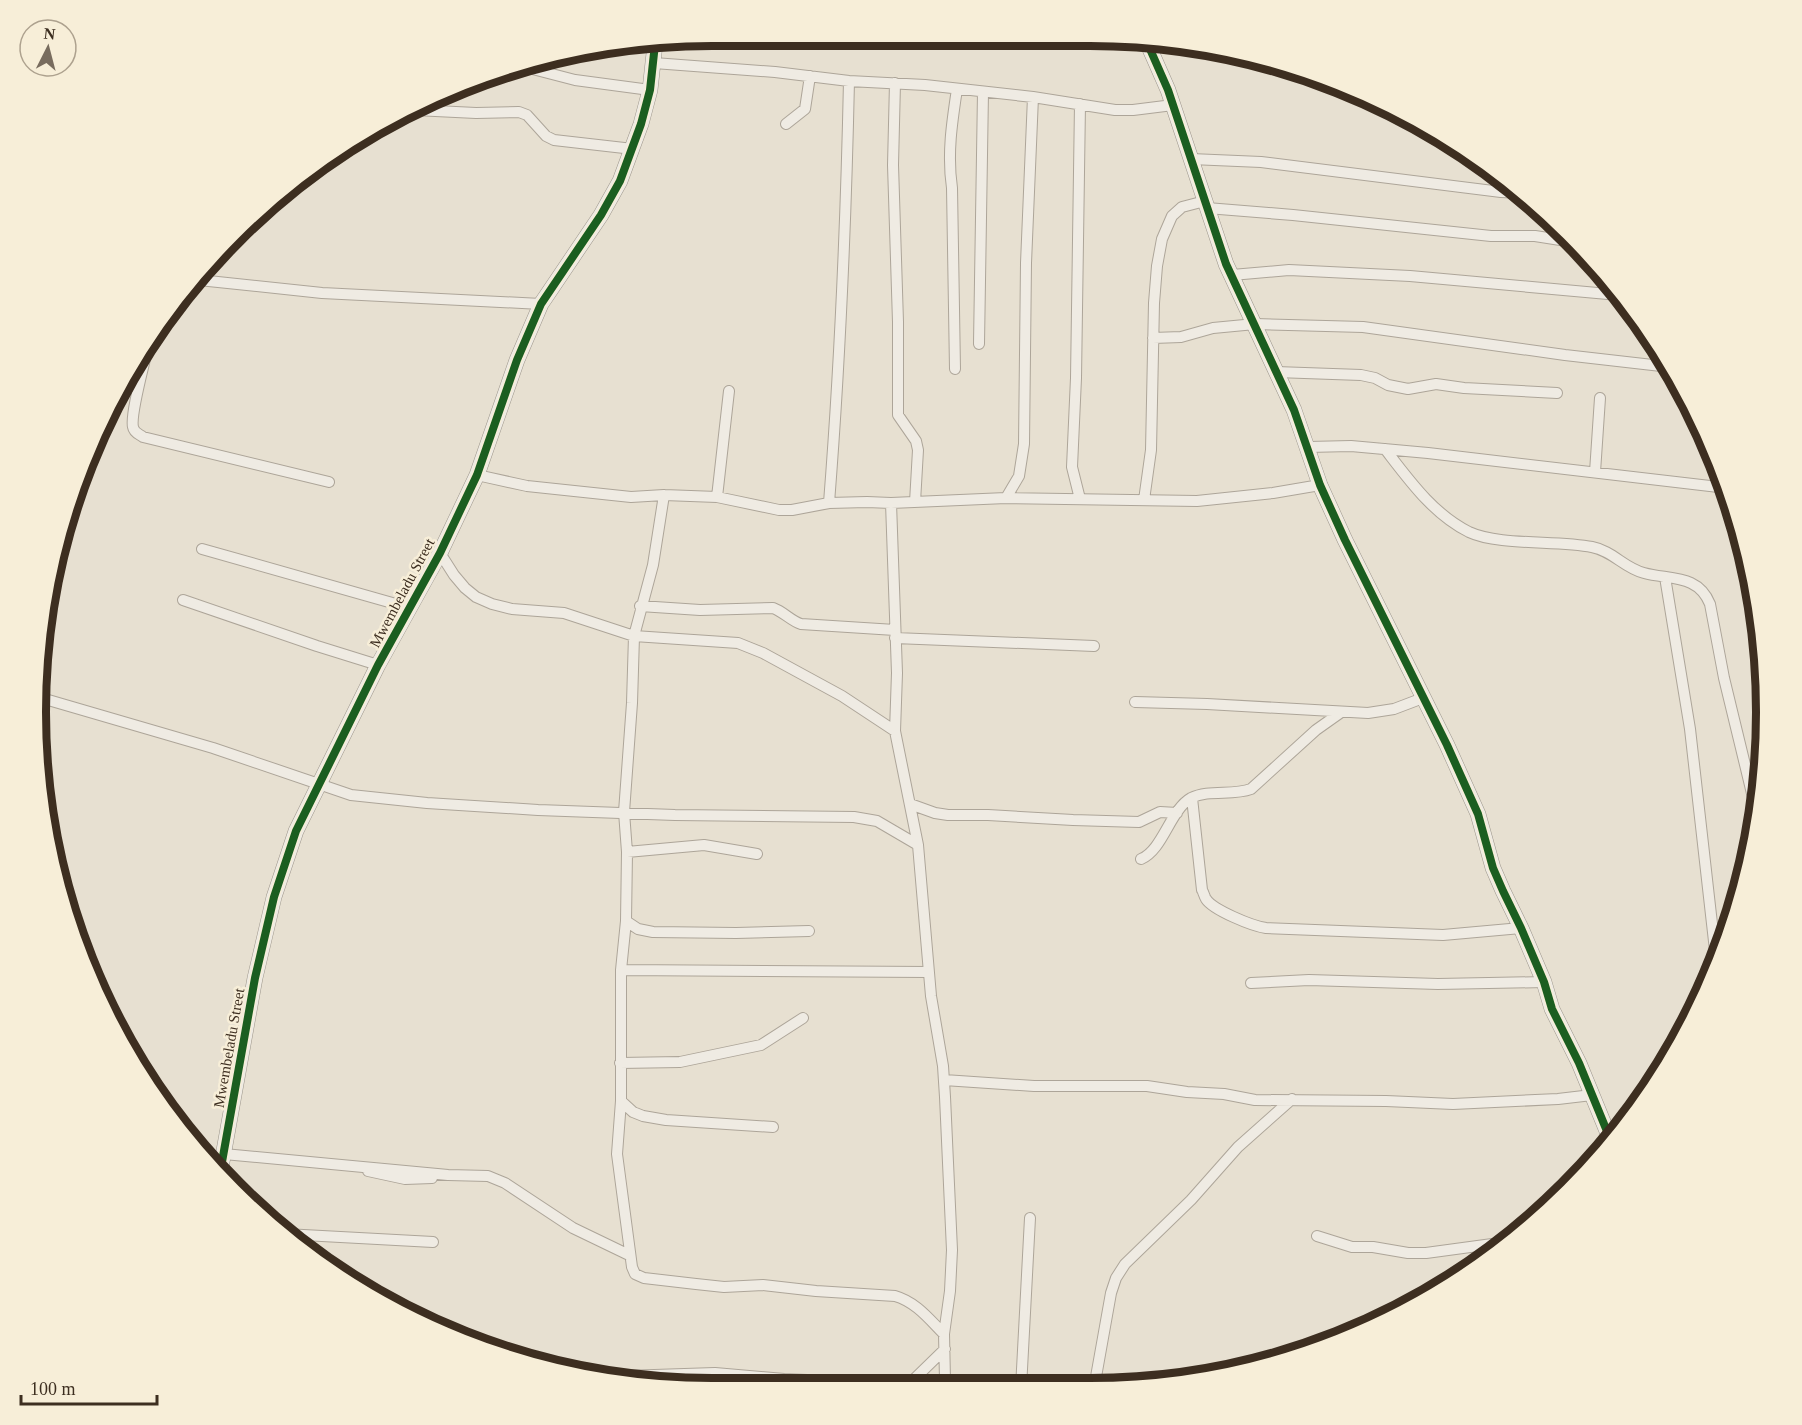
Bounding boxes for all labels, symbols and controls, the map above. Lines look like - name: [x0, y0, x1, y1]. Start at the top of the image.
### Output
- north arrow: [18, 18, 78, 78]
- text: N: [43, 25, 57, 43]
- street label: Mwembeladu Street: [366, 535, 438, 650]
- street label: Mwembeladu Street: [211, 986, 248, 1109]
- scale bar: [21, 1368, 158, 1406]
- text: 100 m: [30, 1379, 76, 1399]

